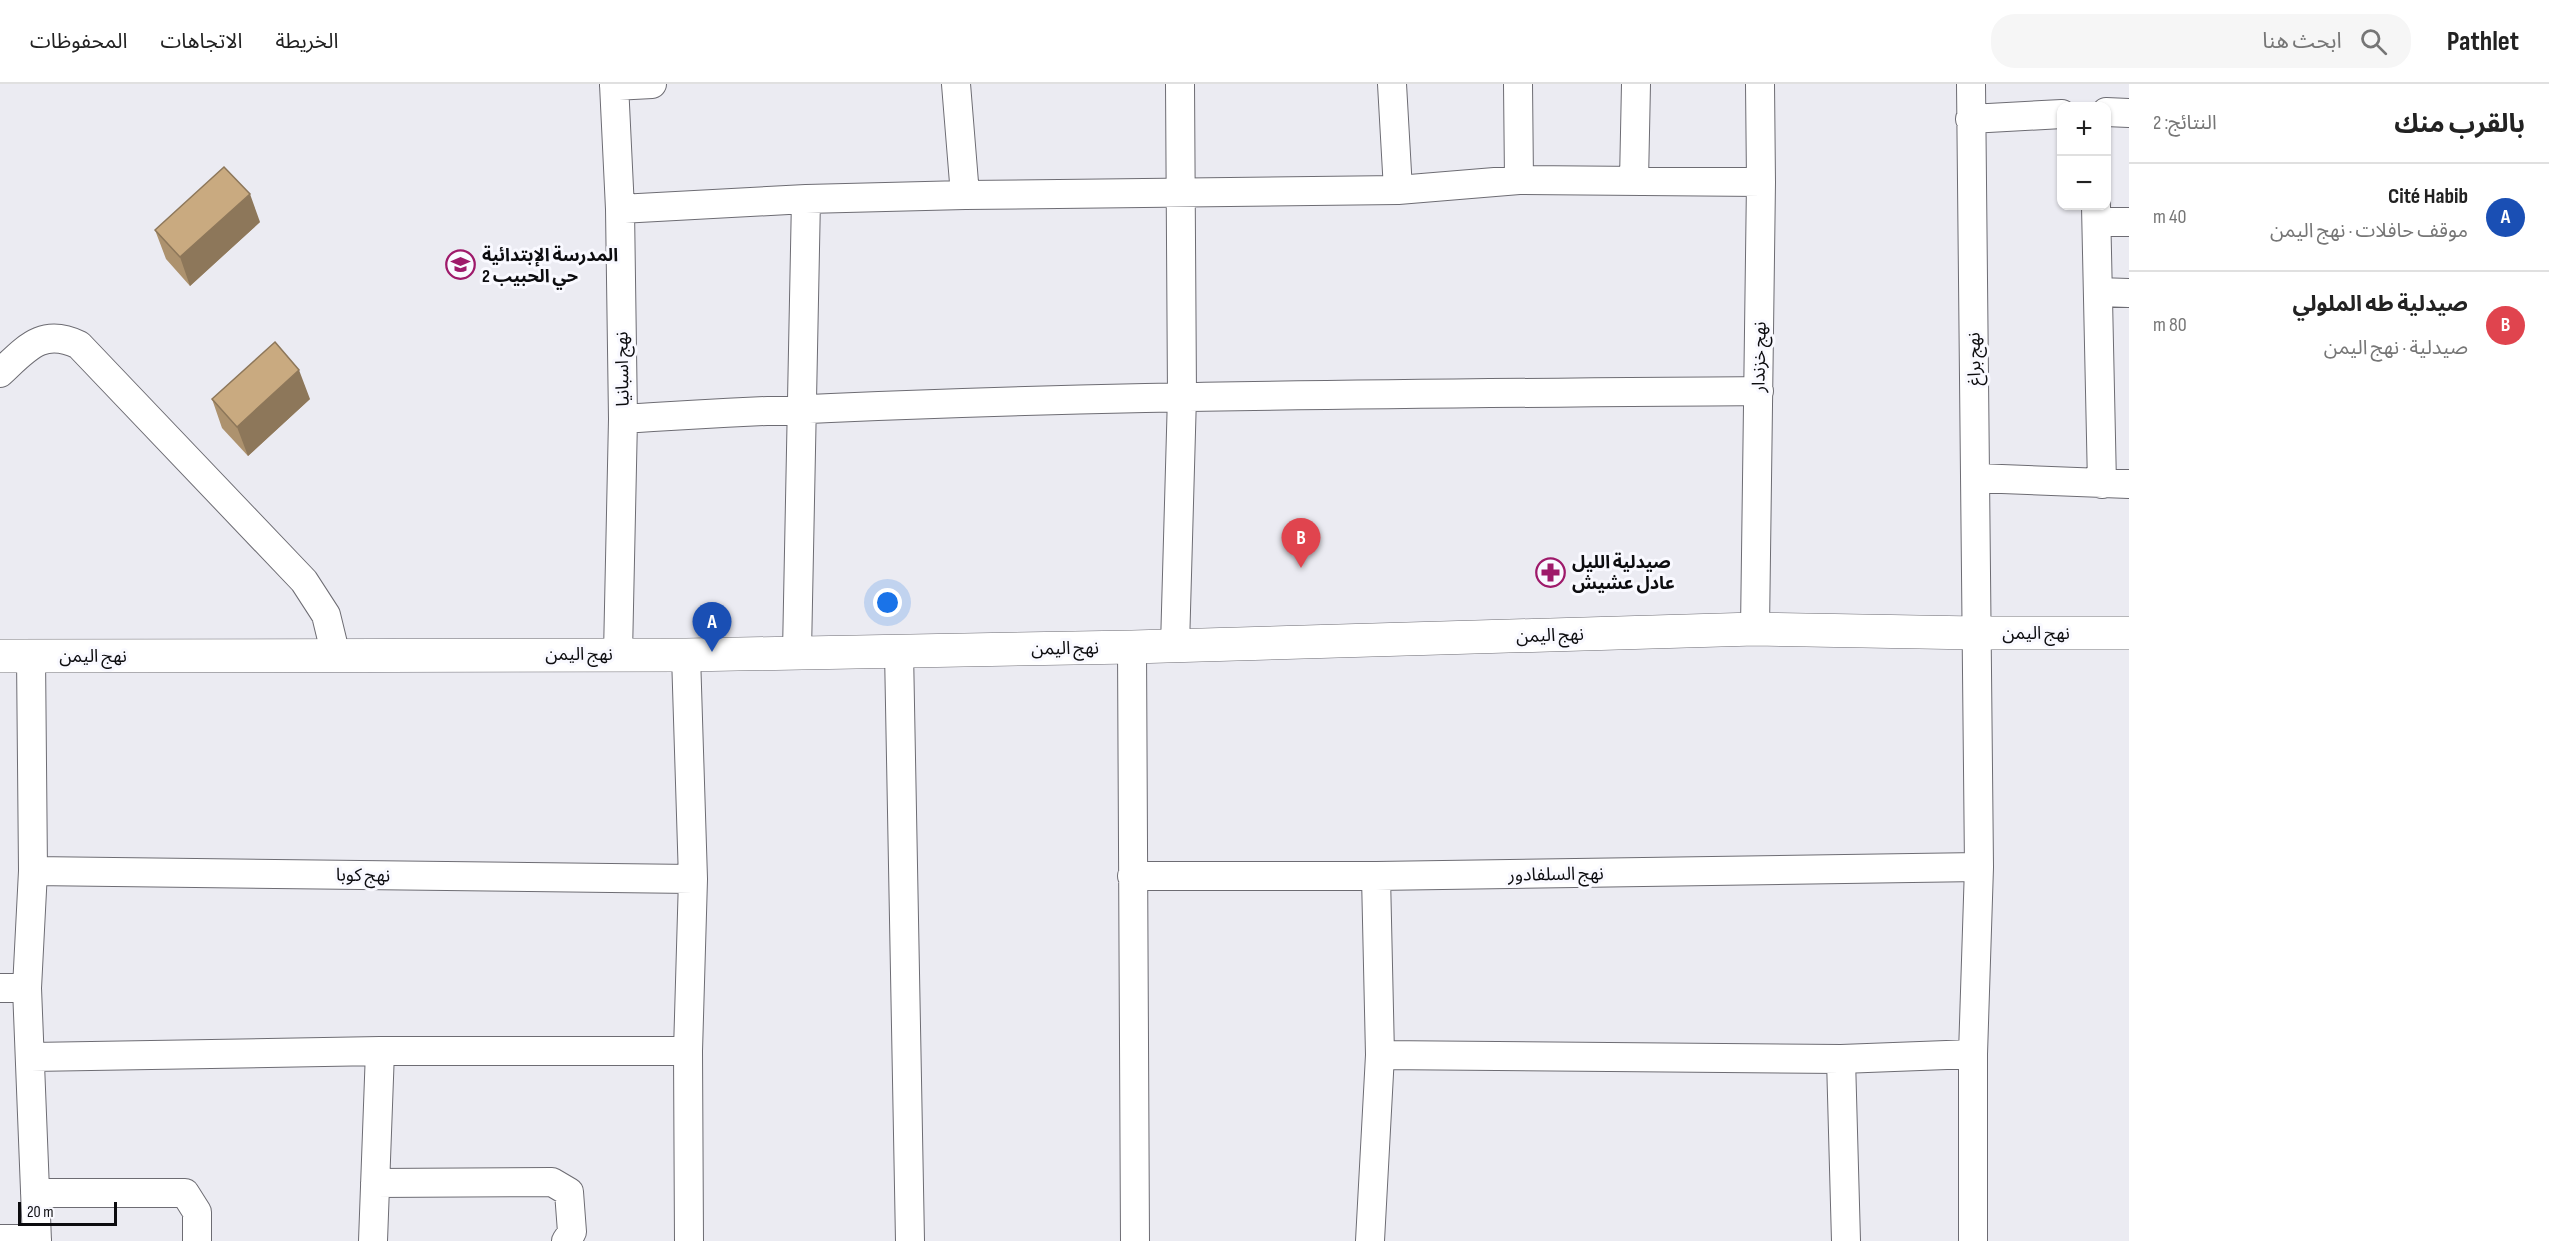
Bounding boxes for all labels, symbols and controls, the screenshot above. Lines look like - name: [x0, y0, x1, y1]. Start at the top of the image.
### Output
- search box: [1991, 14, 2411, 68]
- icon: search: [2357, 25, 2390, 58]
- text: Pathlet: [2447, 25, 2519, 58]
- text: ابحث هنا: [2262, 28, 2342, 55]
- text: المحفوظات: [30, 29, 127, 54]
- text: الاتجاهات: [160, 29, 242, 54]
- text: الخريطة: [275, 29, 338, 54]
- map controls: [2057, 102, 2111, 210]
- button: +: [2057, 102, 2111, 156]
- text: بالقرب منك: [2394, 109, 2525, 140]
- text: النتائج: 2: [2153, 111, 2217, 135]
- button: −: [2057, 156, 2111, 210]
- text: Cité Habib: [2388, 183, 2468, 210]
- text: 40 m: [2153, 205, 2186, 229]
- text: A: [2501, 205, 2510, 229]
- text: موقف حافلات · نهج اليمن: [2270, 219, 2468, 243]
- place label: المدرسة الإبتدائية حي الحبيب 2: [482, 245, 618, 290]
- school or university icon: المدرسة الإبتدائية حي الحبيب 2: [445, 249, 477, 281]
- text: صيدلية طه الملولي: [2292, 291, 2468, 318]
- text: 80 m: [2153, 313, 2187, 337]
- text: B: [2501, 313, 2510, 337]
- street label: نهج خزندار: [1748, 321, 1773, 394]
- street label: نهج اسبانيا: [611, 331, 636, 407]
- street label: نهج براغ: [1964, 332, 1988, 386]
- text: صيدلية · نهج اليمن: [2324, 336, 2468, 360]
- pin: B: [1282, 518, 1320, 568]
- place label: صيدلية الليل عادل عشيش: [1572, 552, 1675, 594]
- pharmacy icon: صيدلية الليل عادل عشيش: [1535, 556, 1567, 588]
- your location: [873, 588, 902, 617]
- pin: A: [692, 602, 732, 652]
- street label: نهج اليمن: [2002, 623, 2070, 646]
- street label: نهج اليمن: [1516, 624, 1584, 649]
- street label: نهج اليمن: [1031, 637, 1099, 662]
- street label: نهج اليمن: [545, 644, 613, 667]
- street label: نهج اليمن: [59, 646, 127, 669]
- street label: نهج السلفادور: [1507, 863, 1604, 888]
- street label: نهج كوبا: [336, 865, 390, 888]
- scale bar: [18, 1199, 117, 1226]
- text: 20 m: [27, 1203, 54, 1222]

